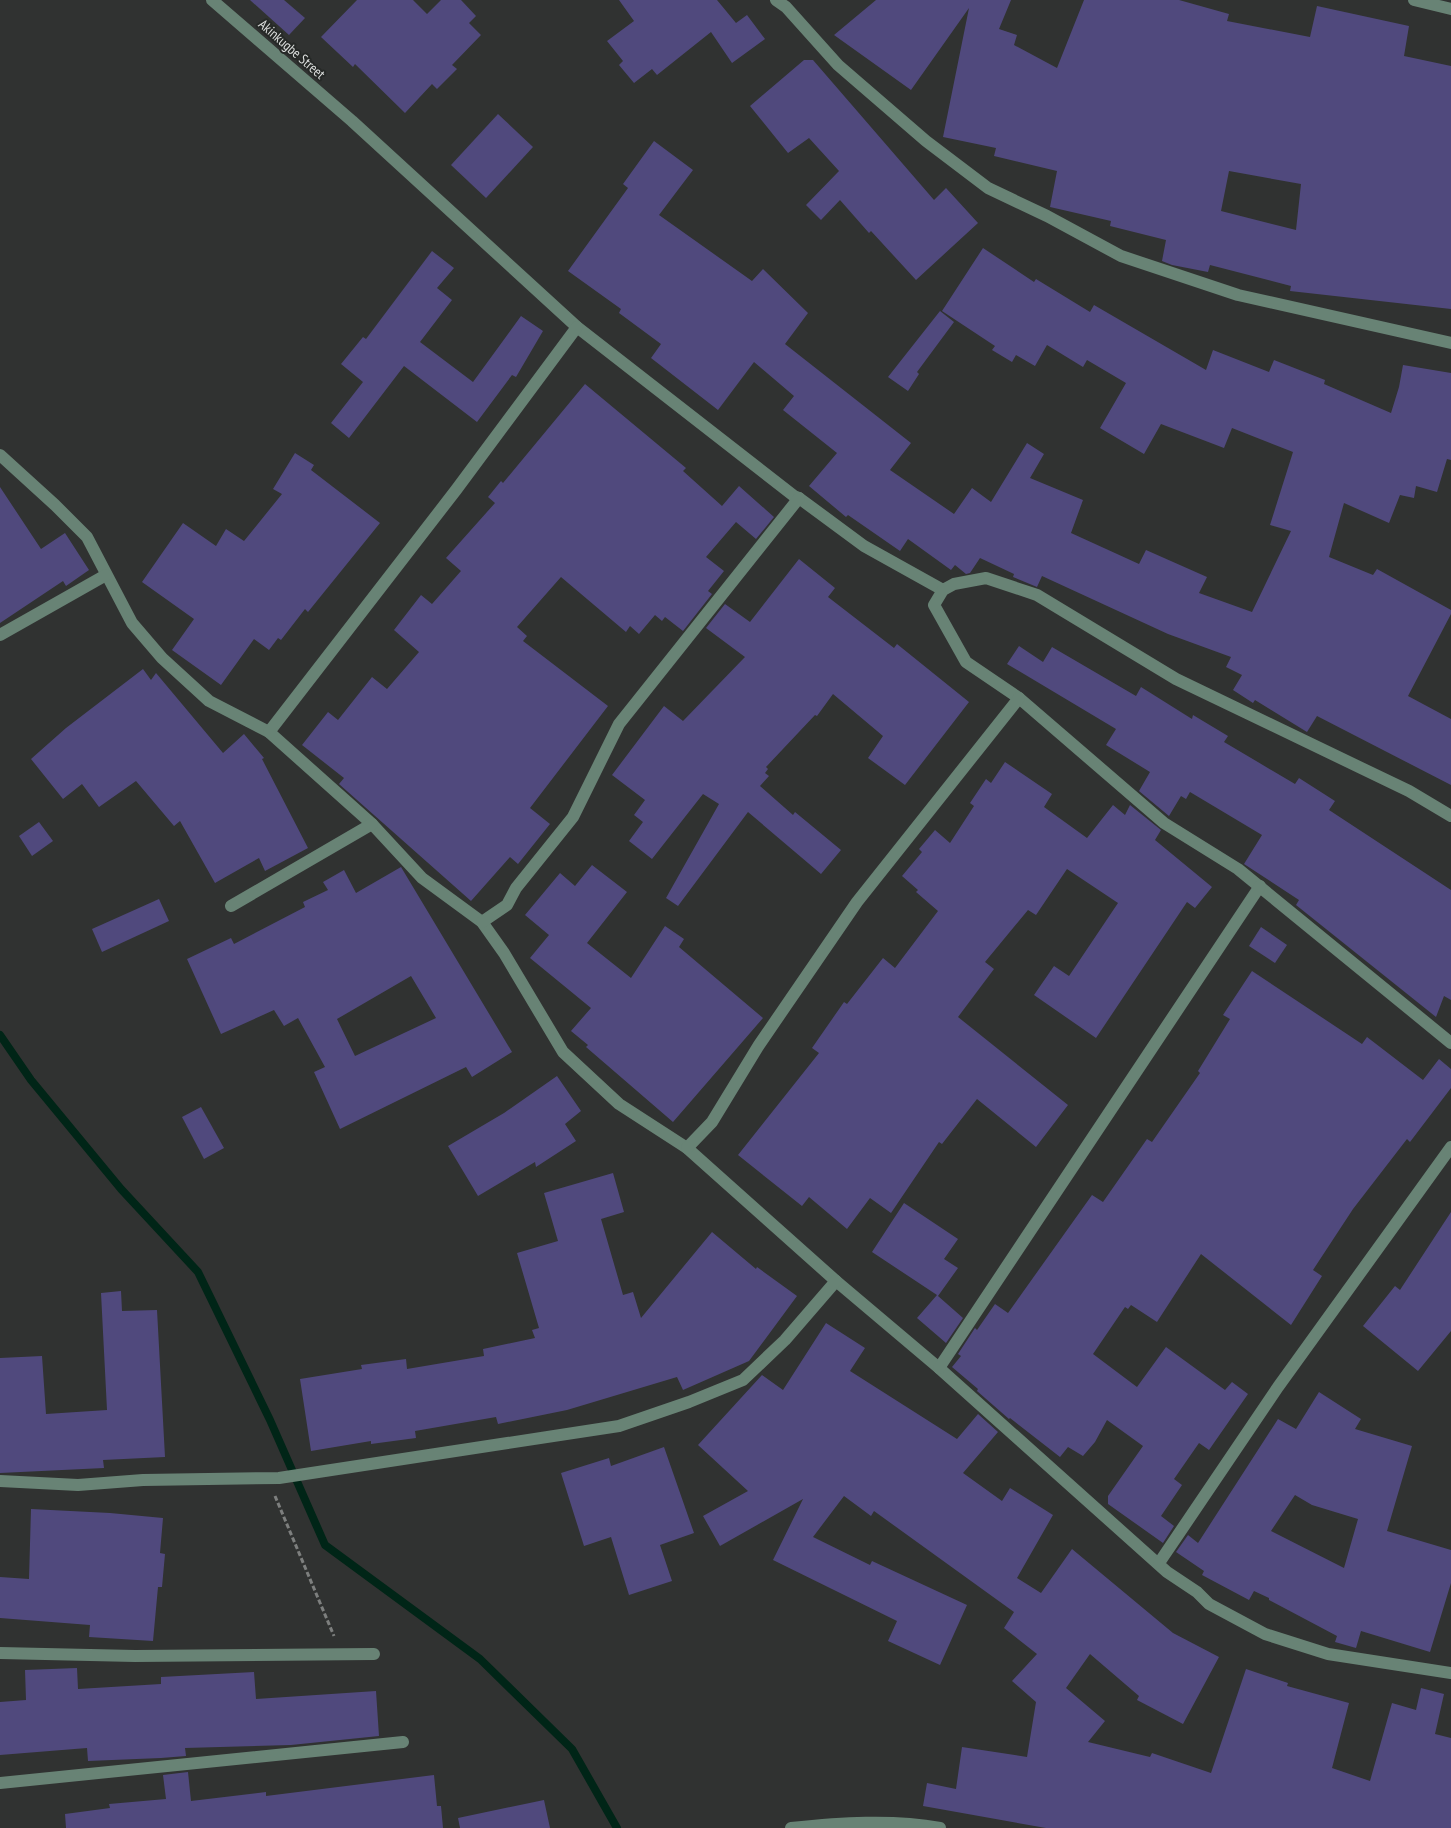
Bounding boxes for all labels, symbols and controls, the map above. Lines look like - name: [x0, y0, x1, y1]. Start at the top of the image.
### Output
- street label: Akinkugbe Street: [255, 15, 329, 83]

